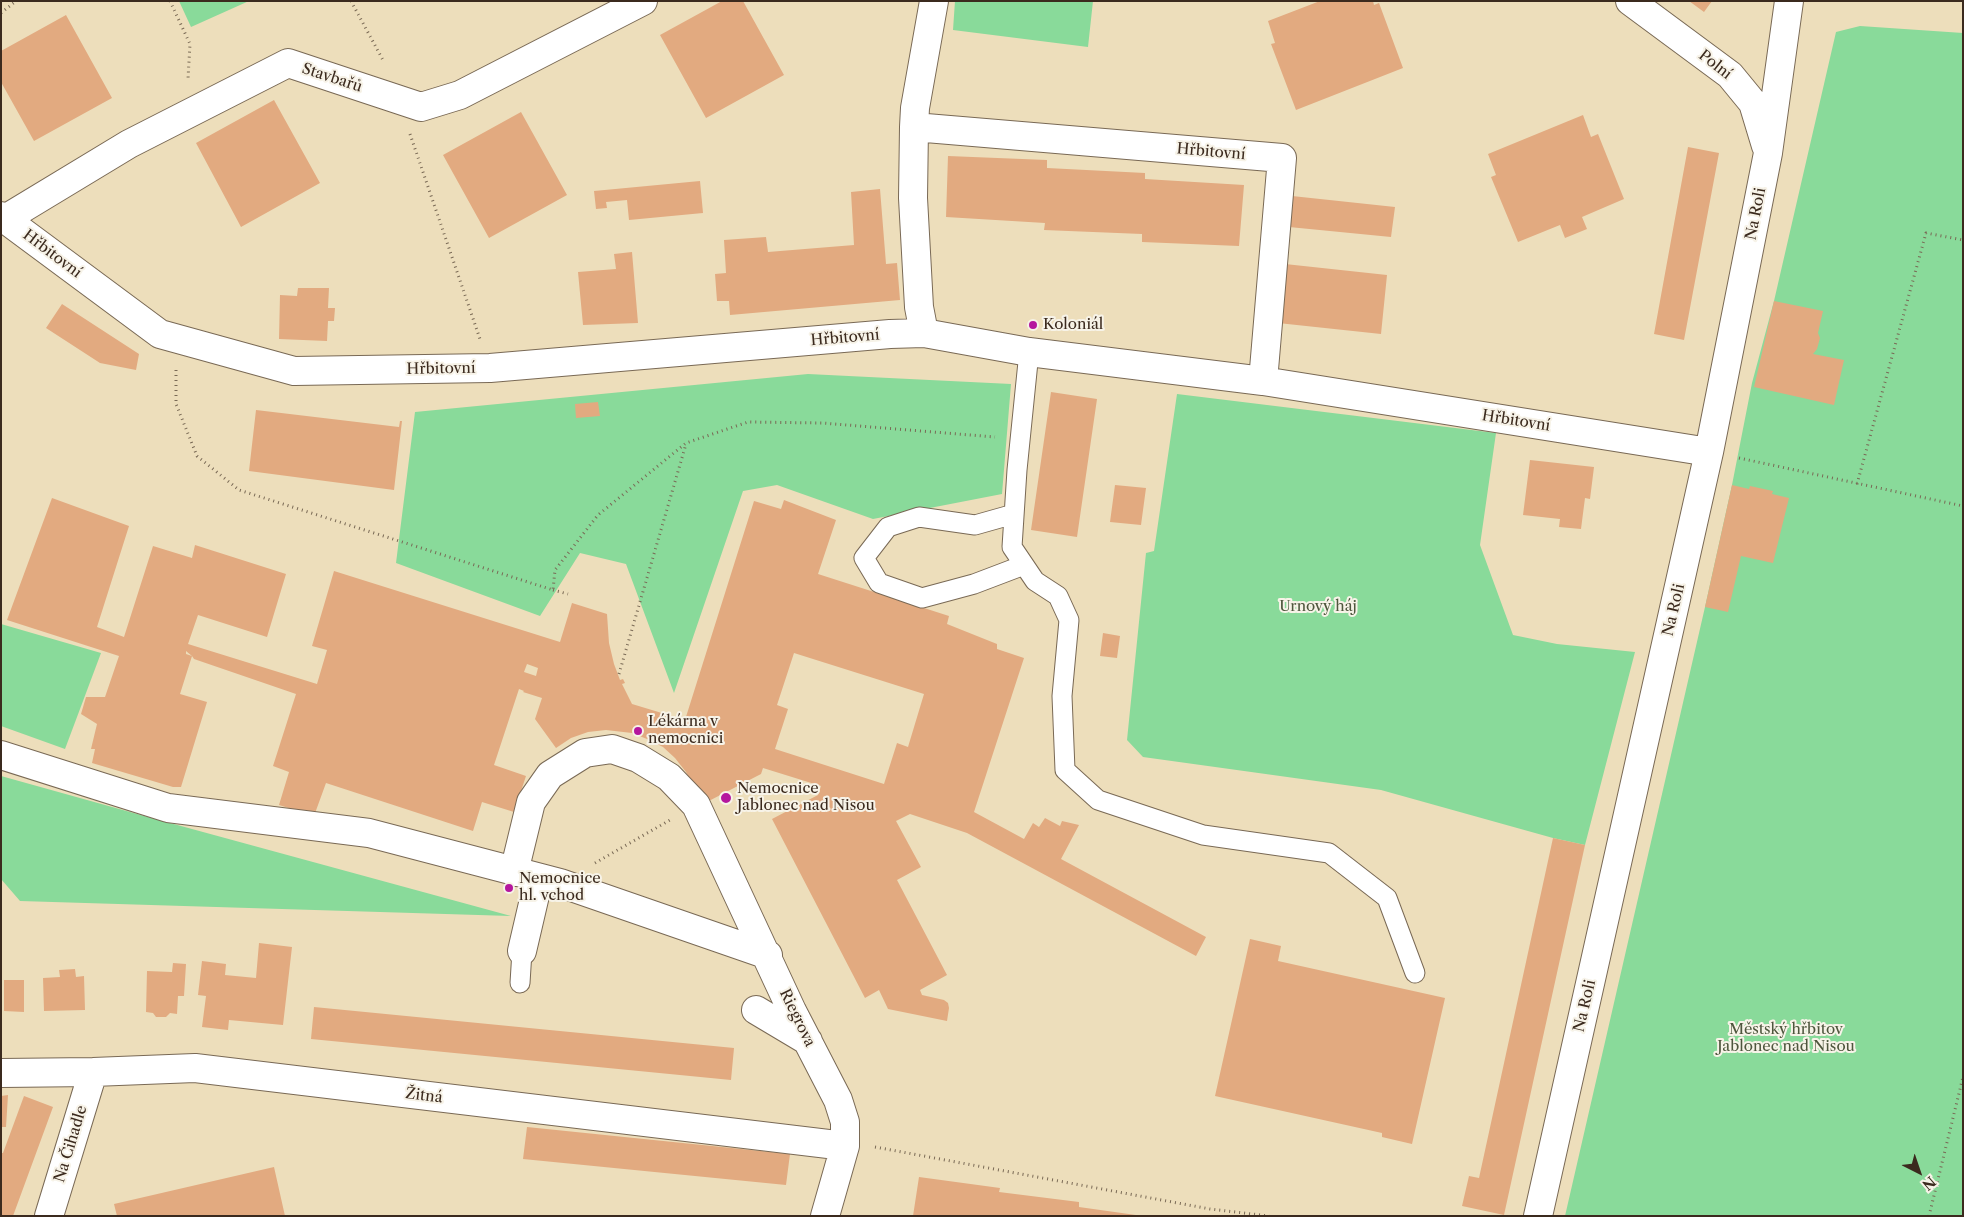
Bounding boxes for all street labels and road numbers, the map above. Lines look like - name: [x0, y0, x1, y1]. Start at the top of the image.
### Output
- street label: Polní: [1695, 46, 1735, 84]
- street label: Stavbařů: [300, 60, 364, 96]
- street label: Hřbitovní: [1176, 140, 1246, 164]
- street label: Na Roli: [1742, 186, 1770, 242]
- street label: Hřbitovní: [19, 226, 85, 282]
- street label: Hřbitovní: [810, 326, 880, 350]
- street label: Hřbitovní: [406, 359, 476, 379]
- street label: Hřbitovní: [1481, 407, 1551, 435]
- street label: Na Roli: [1659, 582, 1689, 638]
- street label: Na Roli: [1570, 978, 1600, 1034]
- street label: Riegrova: [775, 986, 819, 1050]
- street label: Žitná: [404, 1085, 444, 1107]
- street label: Na Čihadle: [51, 1103, 91, 1185]

